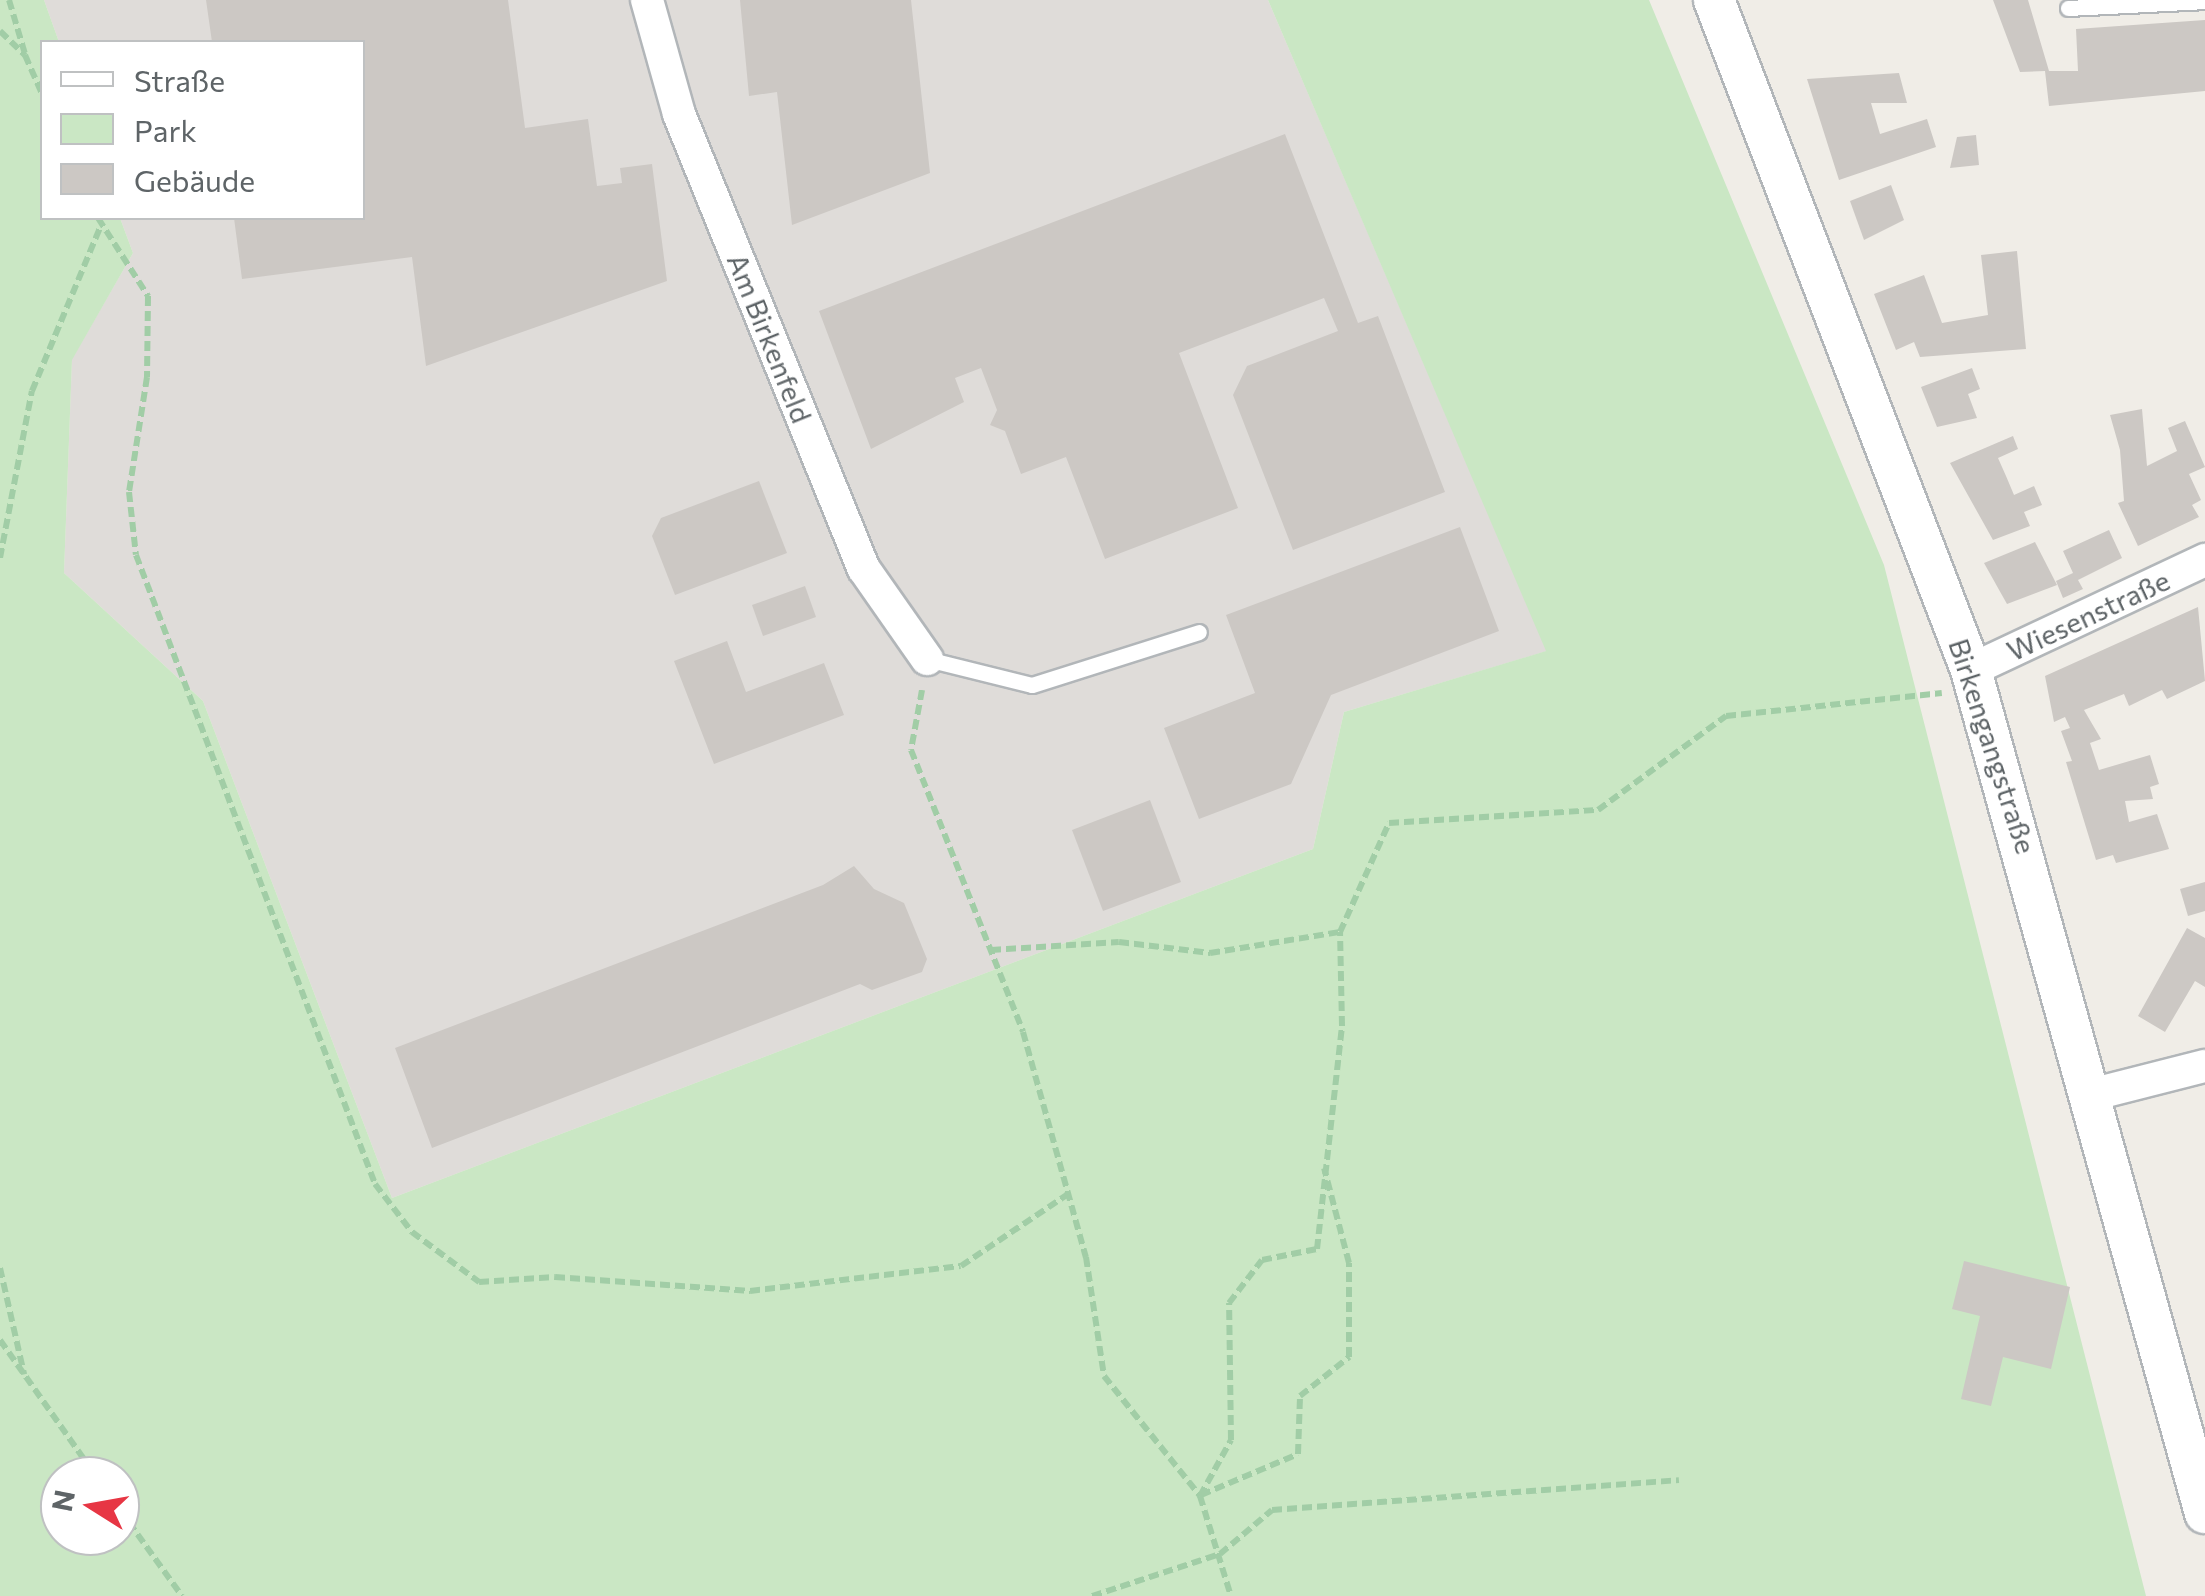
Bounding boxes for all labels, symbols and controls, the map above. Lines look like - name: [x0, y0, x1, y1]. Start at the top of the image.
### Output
- legend: [40, 40, 365, 220]
- text: Straße: [134, 61, 225, 98]
- text: Park: [134, 111, 197, 148]
- text: Gebäude: [134, 161, 255, 198]
- street label: Am Birkenfeld: [721, 249, 819, 427]
- street label: Wiesenstraße: [2001, 563, 2175, 667]
- street label: Birkengangstraße: [1942, 634, 2044, 858]
- north arrow: [40, 1456, 140, 1556]
- text: N: [44, 1487, 81, 1514]

